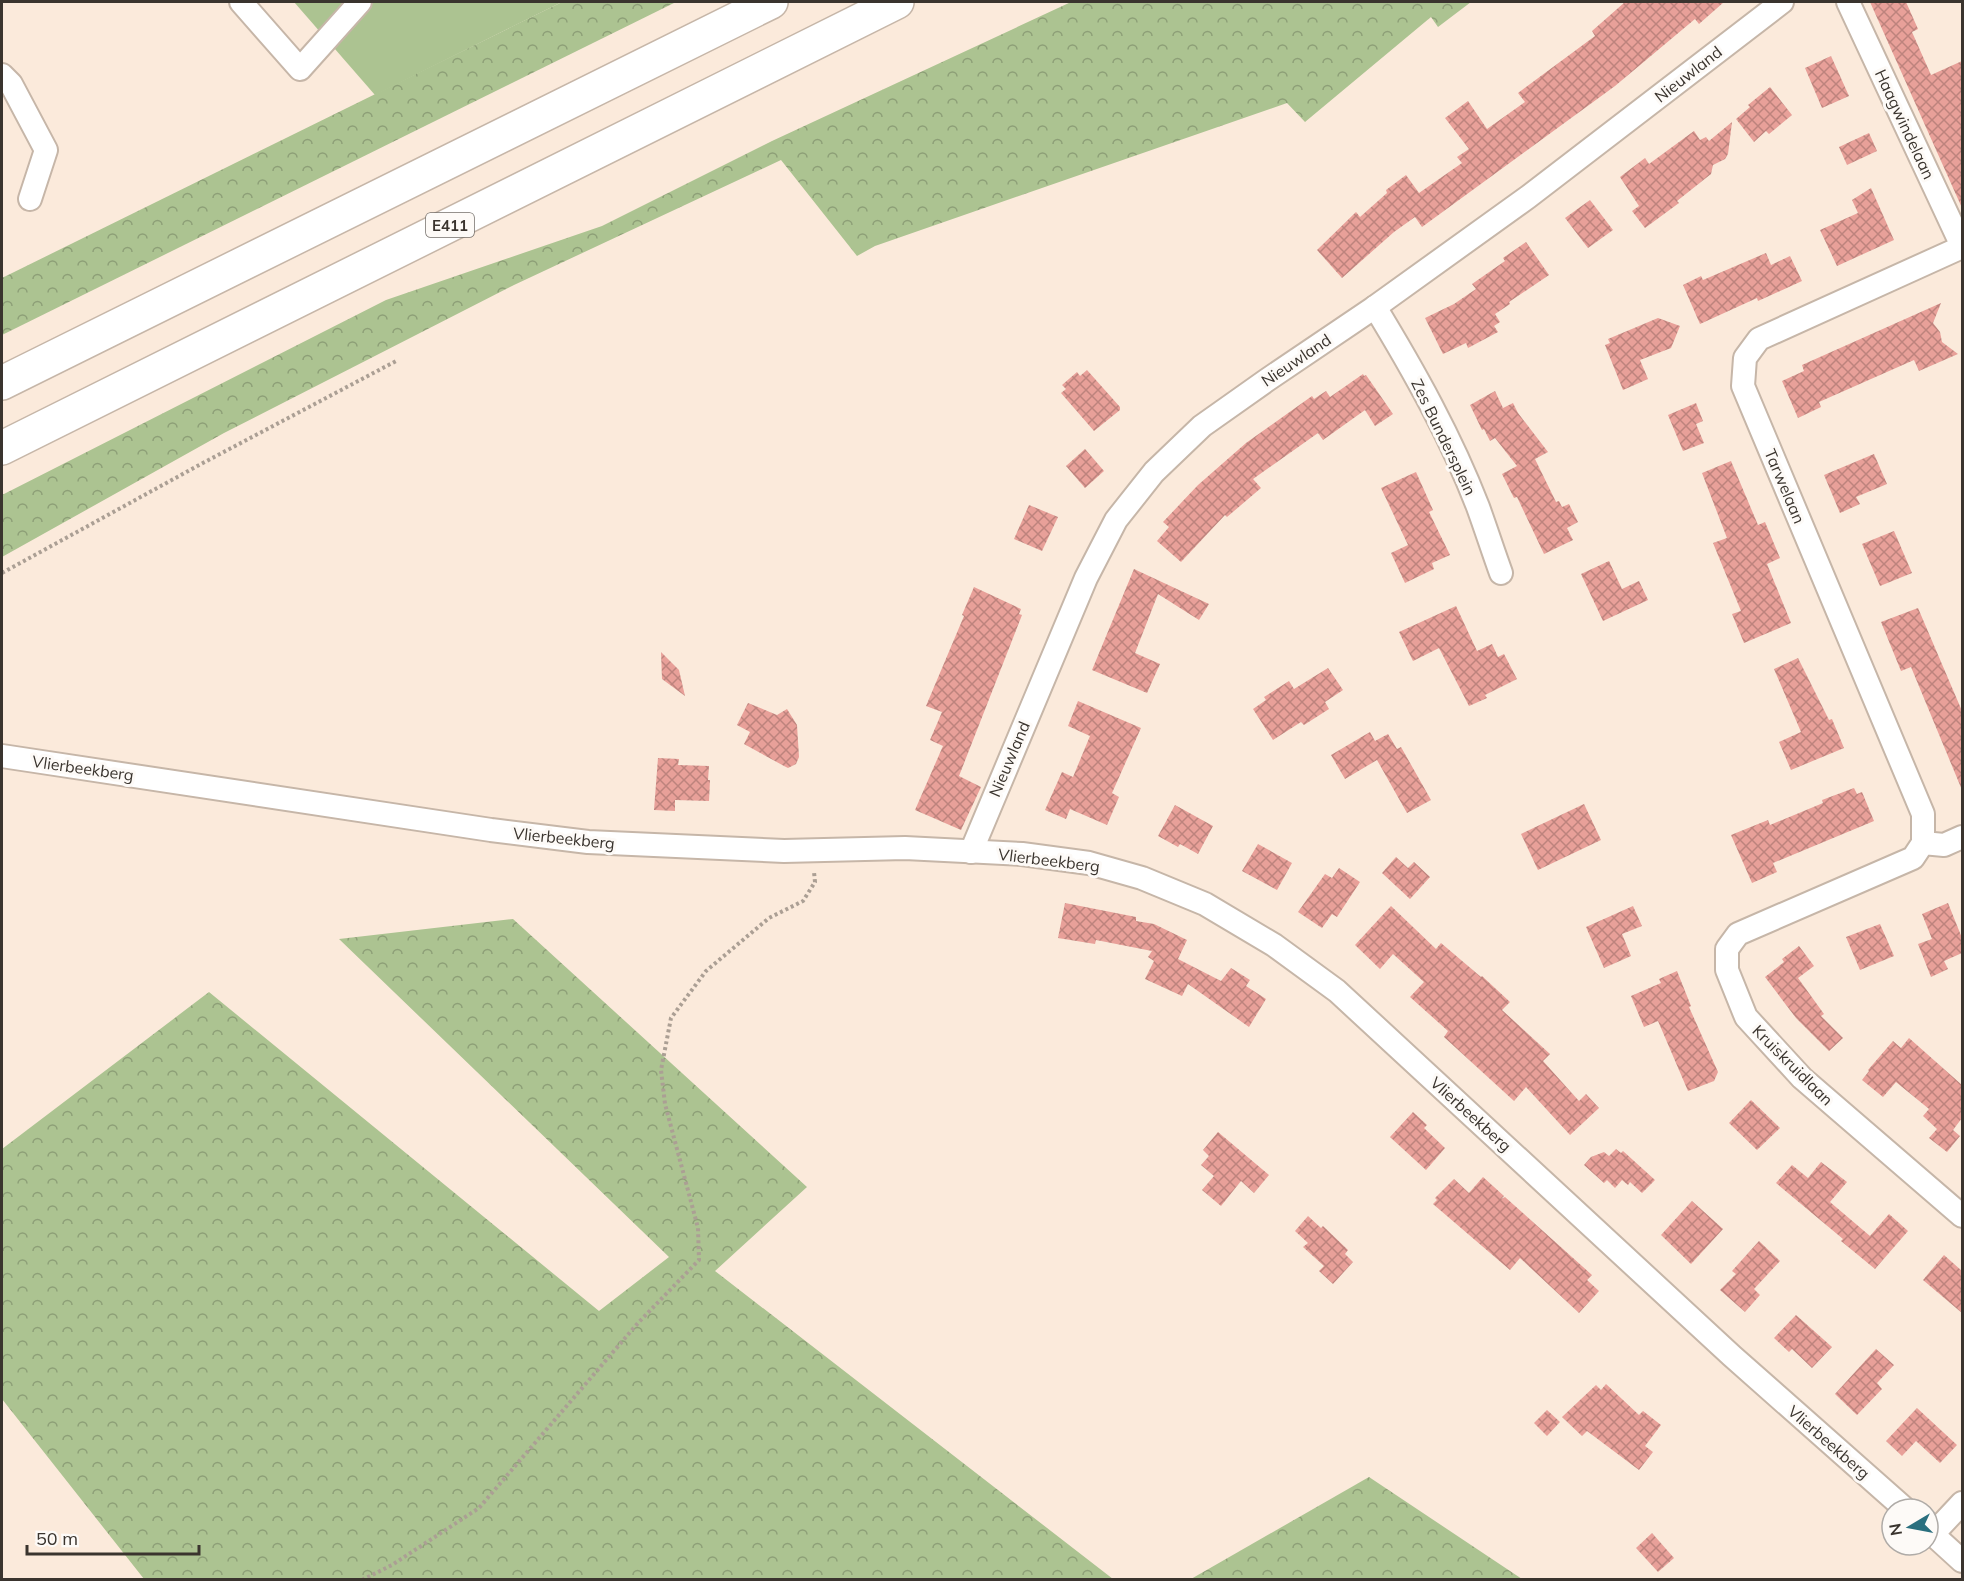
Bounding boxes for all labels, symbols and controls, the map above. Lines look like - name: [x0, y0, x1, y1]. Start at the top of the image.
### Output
- street label: Nieuwland: [1650, 41, 1726, 107]
- street label: Haagwindelaan: [1871, 66, 1939, 182]
- road number: E411: [426, 213, 474, 237]
- street label: Nieuwland: [1257, 329, 1335, 391]
- street label: Zes Bundersplein: [1407, 376, 1481, 498]
- street label: Tarwelaan: [1760, 446, 1810, 526]
- street label: Nieuwland: [984, 718, 1034, 800]
- street label: Vlierbeekberg: [31, 751, 135, 785]
- street label: Vlierbeekberg: [512, 823, 616, 853]
- street label: Vlierbeekberg: [997, 844, 1101, 876]
- street label: Kruiskruidlaan: [1748, 1020, 1838, 1110]
- street label: Vlierbeekberg: [1426, 1072, 1516, 1156]
- street label: Vlierbeekberg: [1784, 1401, 1874, 1483]
- north arrow: [1880, 1497, 1940, 1557]
- scale bar: [27, 1518, 200, 1556]
- text: N: [1884, 1522, 1906, 1537]
- text: 50 m: [36, 1527, 78, 1550]

